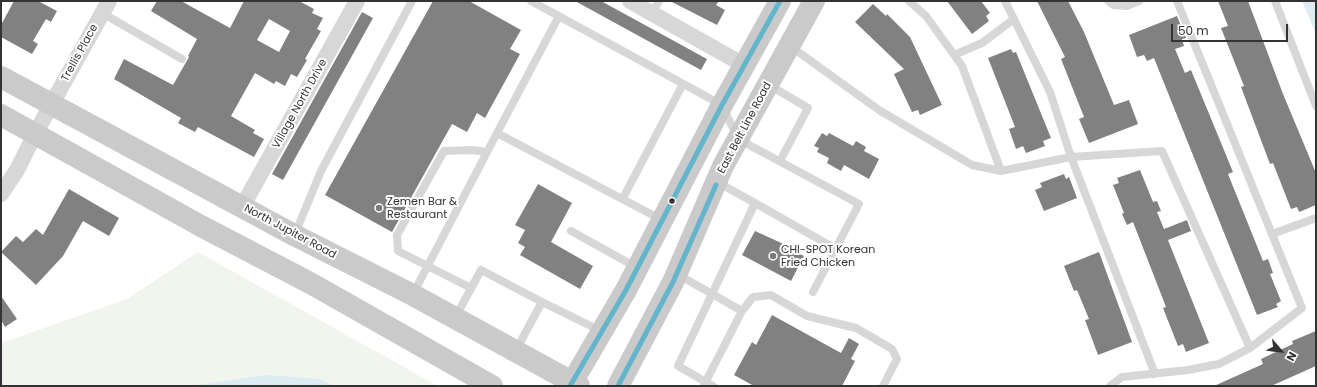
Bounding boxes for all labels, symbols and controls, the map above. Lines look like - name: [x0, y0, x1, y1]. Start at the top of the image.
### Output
- scale bar: [1173, 16, 1290, 42]
- street label: Trellis Place: [59, 22, 101, 84]
- text: 50 m: [1178, 22, 1209, 39]
- street label: Village North Drive: [270, 57, 330, 151]
- street label: East Belt Line Road: [715, 80, 775, 176]
- place label: Zemen Bar & Restaurant: [387, 195, 457, 221]
- unlabelled marker: [667, 196, 677, 206]
- street label: North Jupiter Road: [242, 202, 338, 262]
- marker: Zemen Bar & Restaurant: [374, 203, 384, 213]
- place label: CHI-SPOT Korean Fried Chicken: [781, 243, 875, 269]
- marker: CHI-SPOT Korean Fried Chicken: [768, 251, 778, 261]
- north arrow: [1261, 331, 1301, 371]
- text: N: [1283, 349, 1301, 364]

